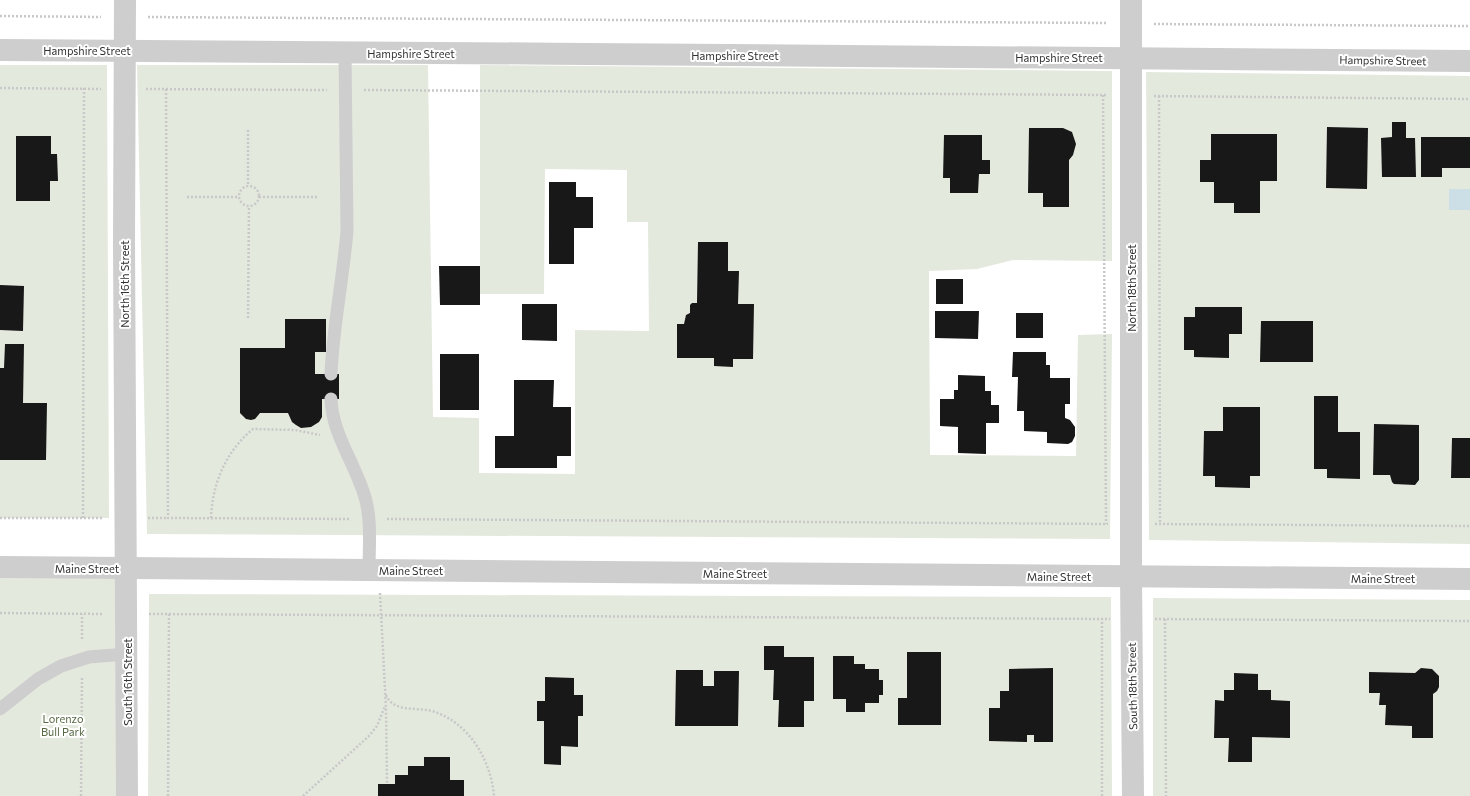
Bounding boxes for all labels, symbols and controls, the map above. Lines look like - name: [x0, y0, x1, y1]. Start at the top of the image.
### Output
- street label: Hampshire Street: [43, 44, 131, 57]
- street label: Hampshire Street: [367, 47, 455, 60]
- street label: Hampshire Street: [691, 49, 779, 62]
- street label: Hampshire Street: [1015, 51, 1103, 64]
- street label: Hampshire Street: [1339, 53, 1427, 67]
- street label: North 16th Street: [118, 240, 131, 328]
- street label: North 18th Street: [1125, 244, 1138, 332]
- street label: Maine Street: [55, 562, 120, 575]
- street label: Maine Street: [379, 564, 444, 577]
- street label: Maine Street: [703, 567, 768, 580]
- street label: Maine Street: [1027, 570, 1092, 583]
- street label: Maine Street: [1351, 572, 1416, 585]
- street label: South 16th Street: [121, 638, 134, 726]
- street label: South 18th Street: [1125, 642, 1139, 730]
- park label: Lorenzo Bull Park: [41, 712, 85, 738]

